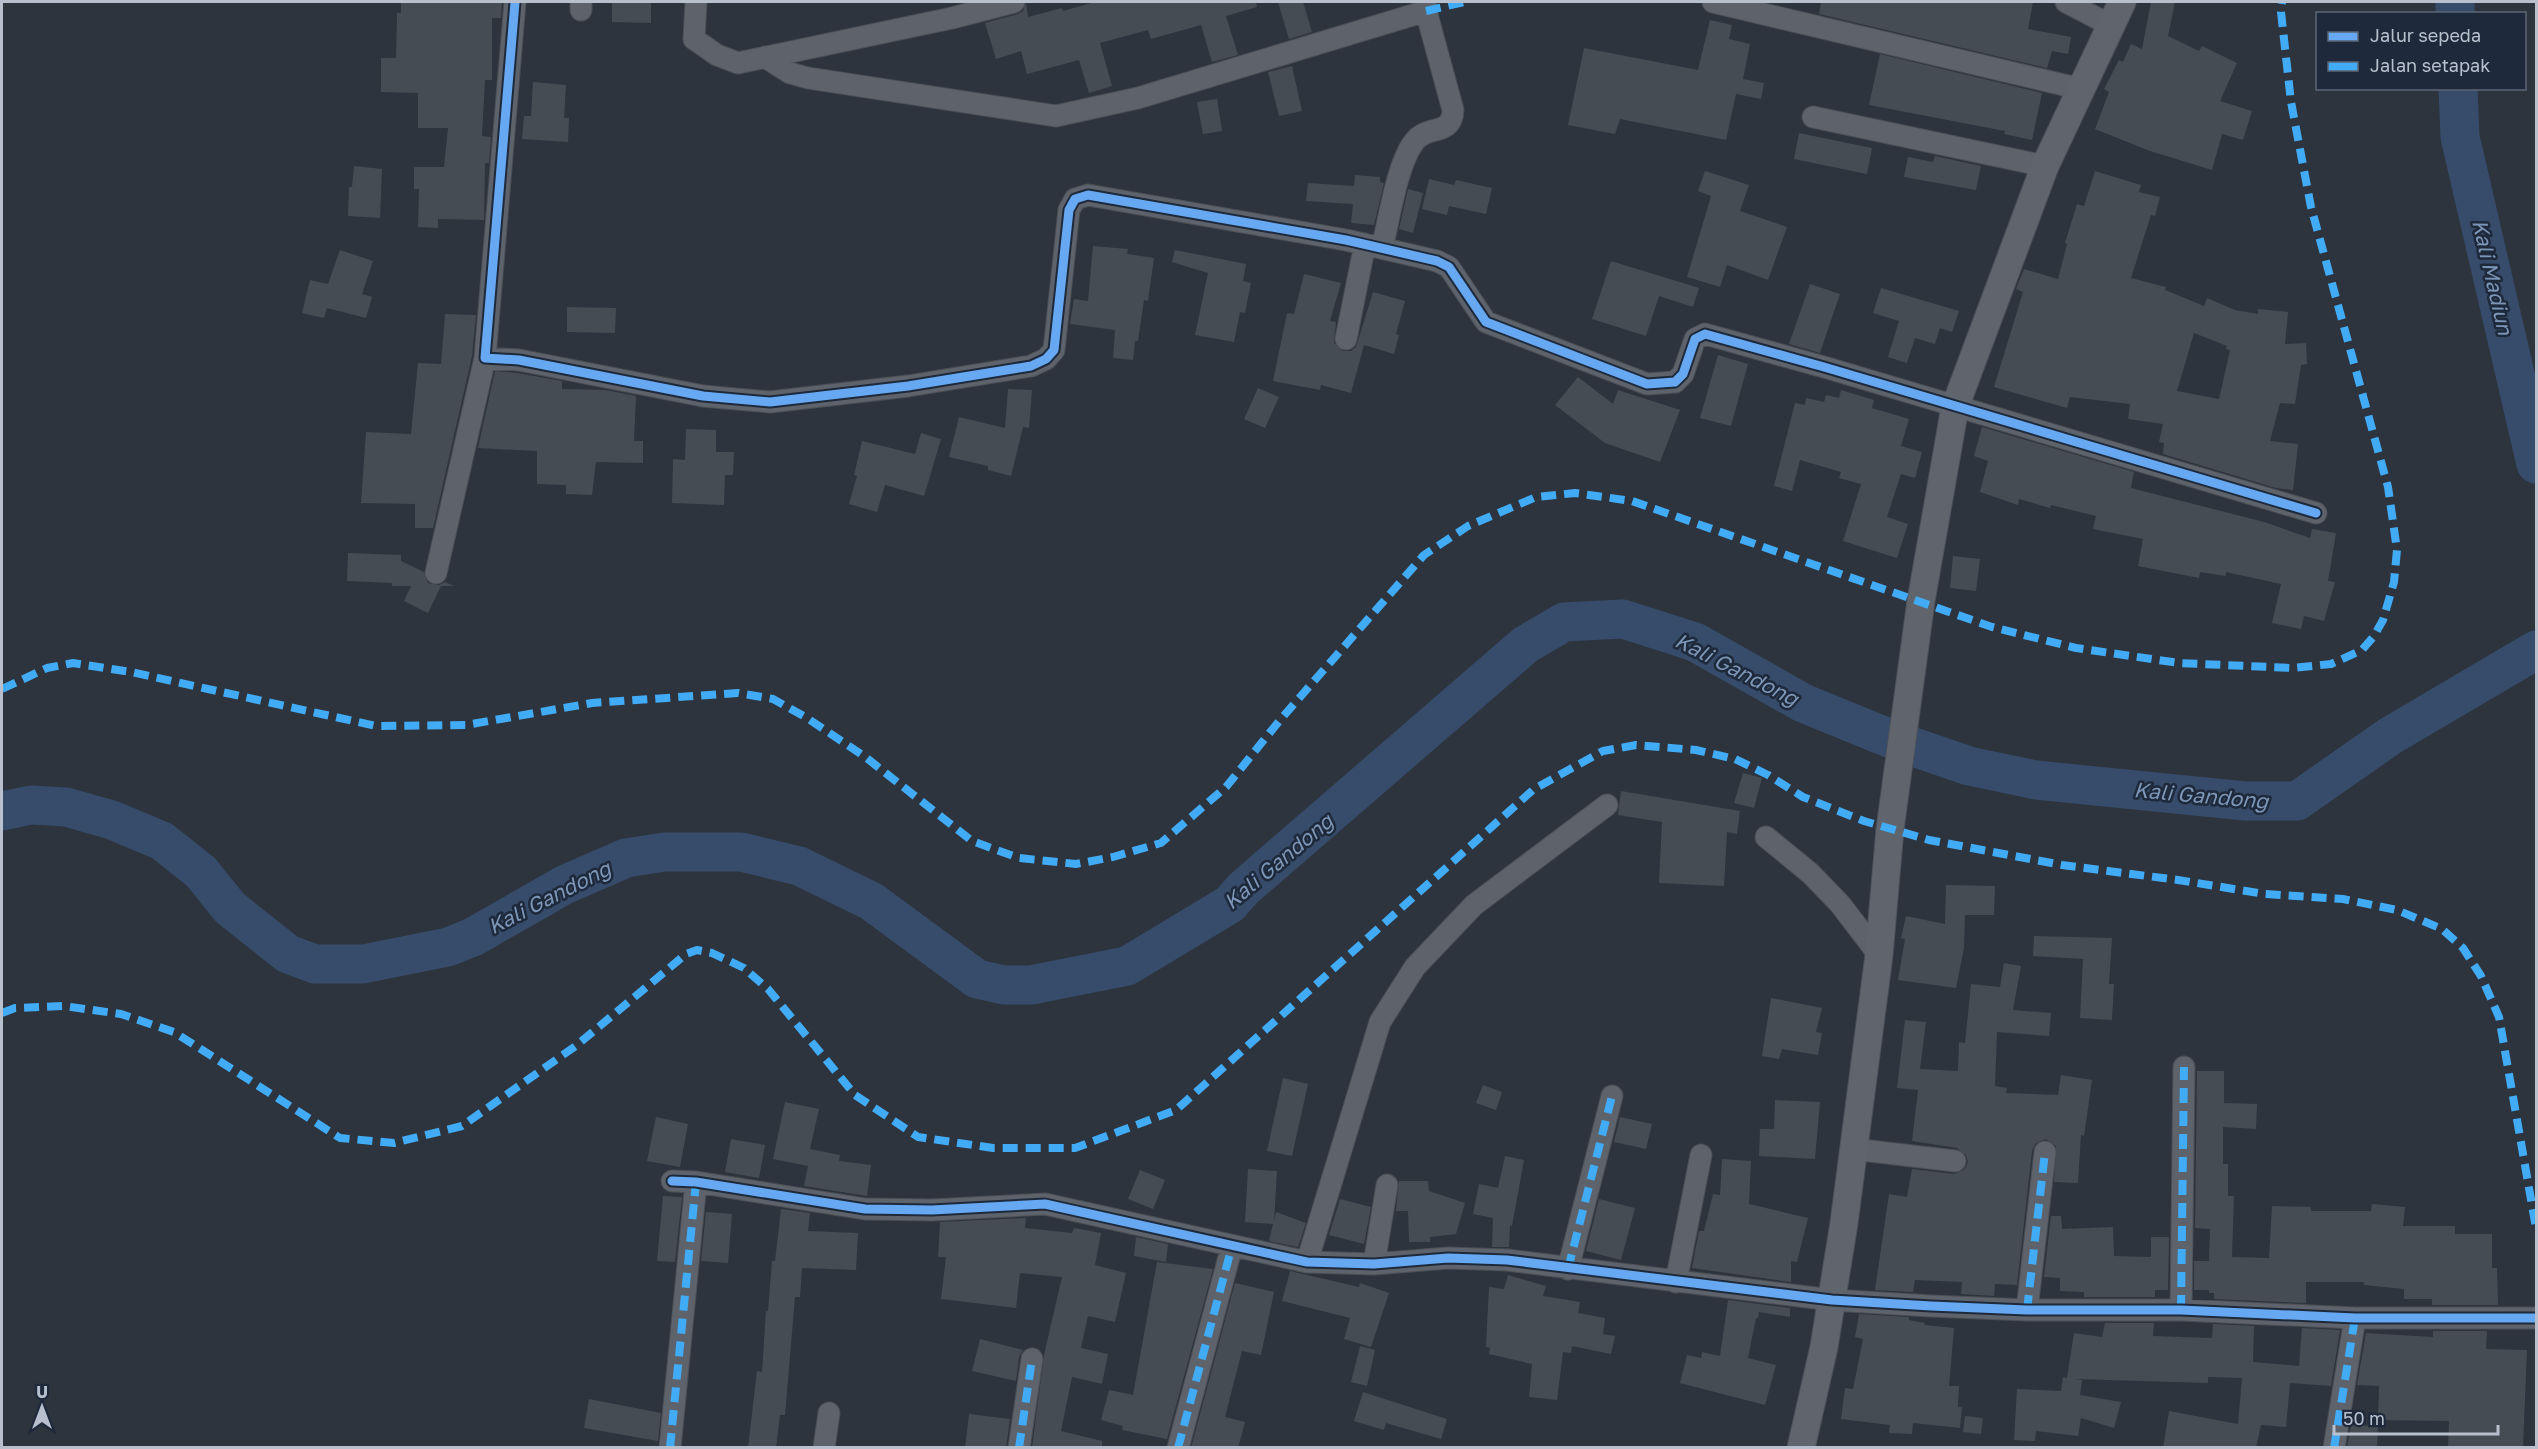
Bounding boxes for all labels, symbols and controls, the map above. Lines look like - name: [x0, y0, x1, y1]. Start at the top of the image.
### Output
- legend: [2316, 12, 2526, 90]
- text: Jalur sepeda: [2370, 24, 2481, 46]
- text: Jalan setapak: [2370, 54, 2490, 76]
- water label: Kali Madiun: [2467, 217, 2519, 338]
- water label: Kali Gandong: [1671, 627, 1805, 712]
- water label: Kali Gandong: [2133, 776, 2271, 814]
- water label: Kali Gandong: [1218, 806, 1340, 914]
- water label: Kali Gandong: [483, 854, 617, 939]
- north arrow: [12, 1377, 72, 1437]
- text: U: [36, 1382, 48, 1402]
- scale bar: [2334, 1398, 2498, 1436]
- text: 50 m: [2343, 1407, 2385, 1429]

